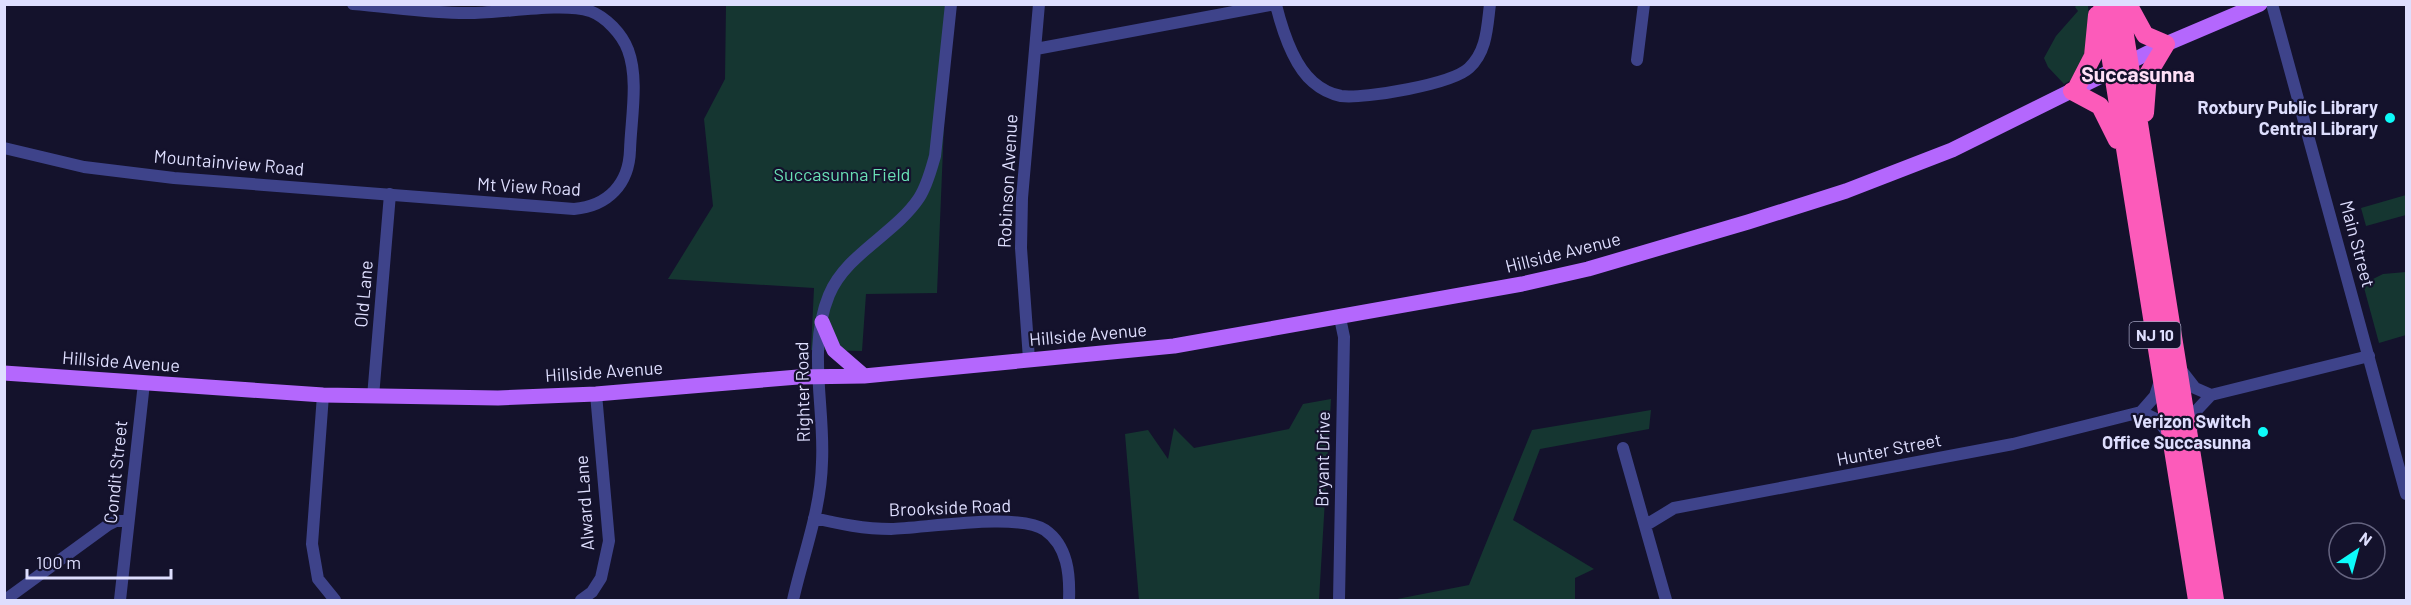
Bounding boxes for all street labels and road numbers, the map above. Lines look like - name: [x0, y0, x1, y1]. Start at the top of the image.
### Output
- street label: Robinson Avenue: [993, 114, 1021, 248]
- street label: Mountainview Road: [153, 144, 305, 180]
- street label: Mt View Road: [477, 172, 582, 200]
- street label: Main Street: [2336, 198, 2380, 290]
- street label: Hillside Avenue: [1503, 227, 1623, 277]
- street label: Old Lane: [349, 259, 377, 328]
- street label: Hillside Avenue: [1028, 318, 1148, 350]
- road number: NJ 10: [2130, 322, 2180, 348]
- street label: Righter Road: [790, 341, 814, 443]
- street label: Hillside Avenue: [61, 346, 181, 376]
- street label: Hillside Avenue: [544, 356, 664, 386]
- street label: Bryant Drive: [1310, 411, 1334, 507]
- street label: Condit Street: [99, 419, 131, 525]
- street label: Hunter Street: [1835, 428, 1943, 470]
- street label: Alward Lane: [570, 455, 598, 551]
- street label: Brookside Road: [888, 494, 1012, 520]

